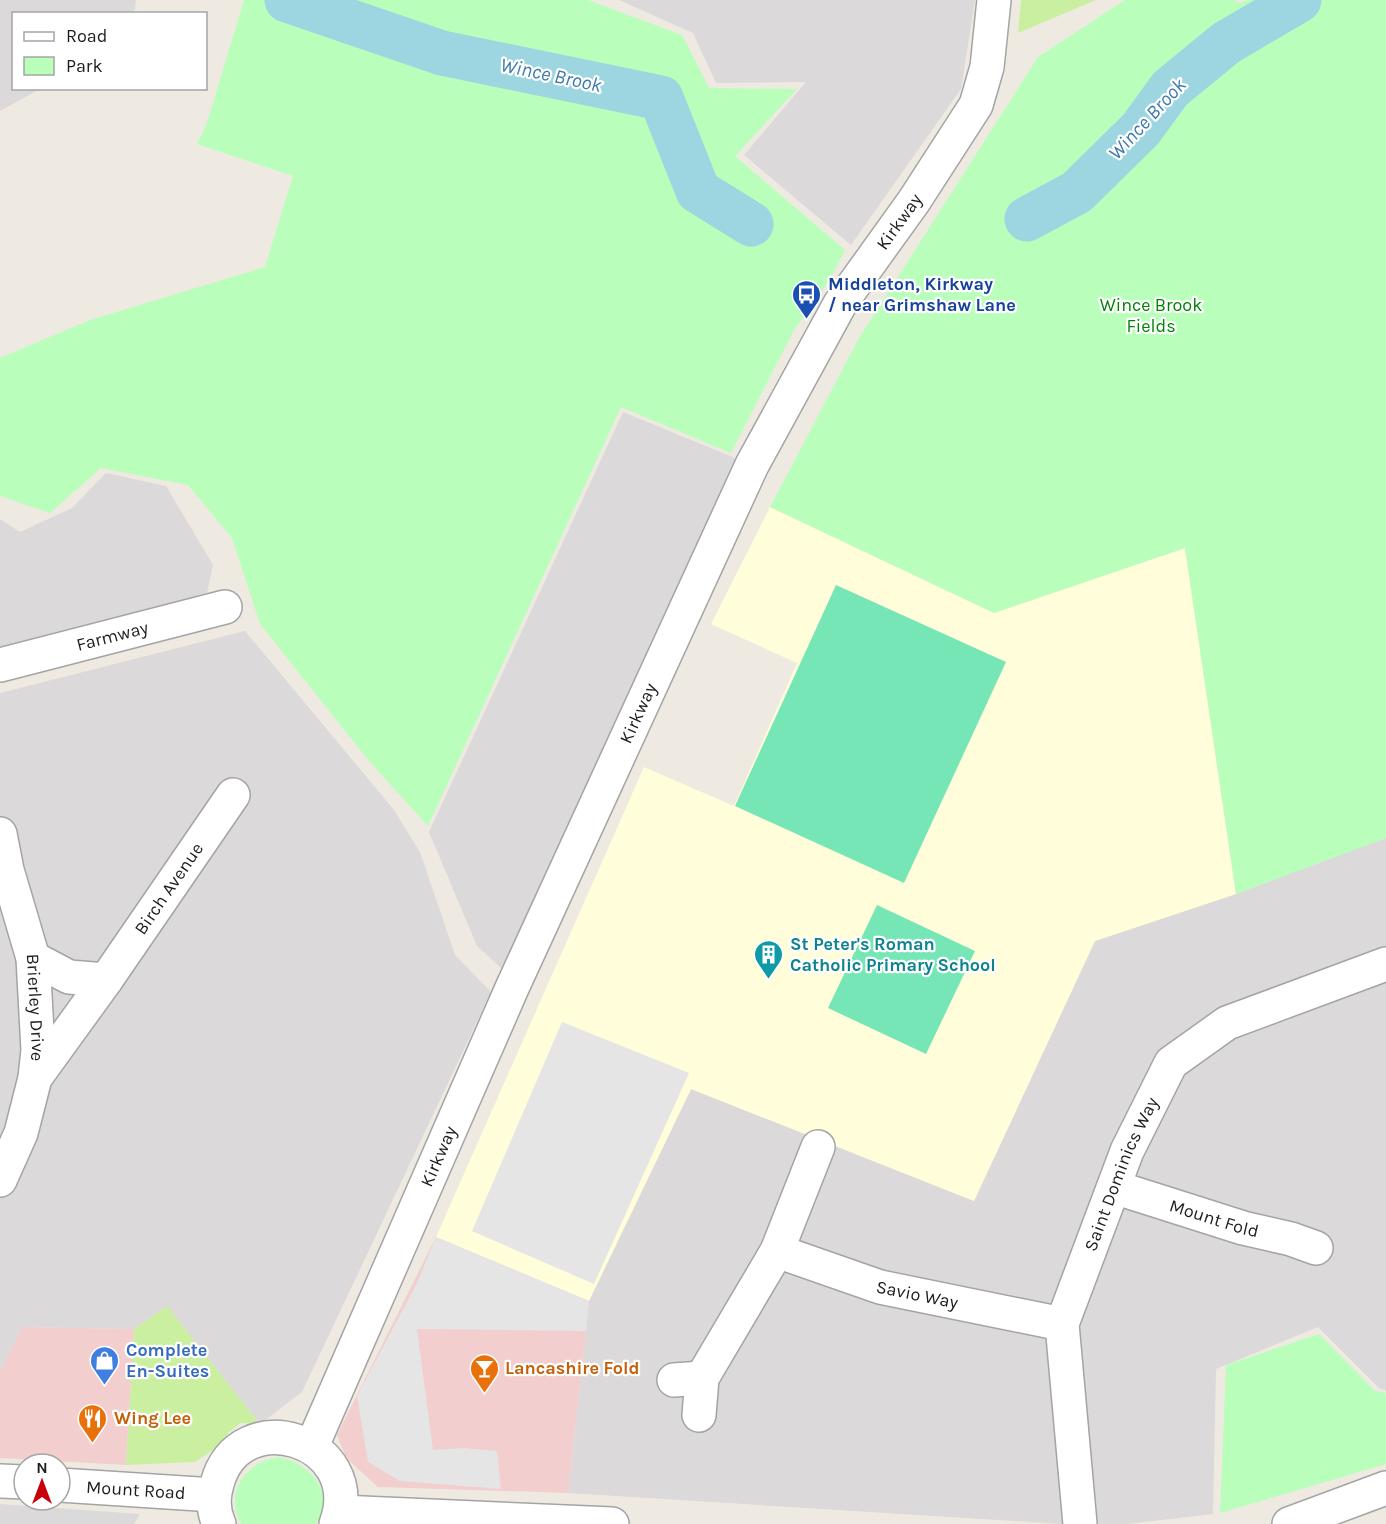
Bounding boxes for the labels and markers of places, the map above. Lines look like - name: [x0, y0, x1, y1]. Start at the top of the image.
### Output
- place label: Middleton, Kirkway / near Grimshaw Lane: [828, 273, 1016, 316]
- bus stop icon: Middleton, Kirkway / near Grimshaw Lane: [791, 278, 823, 320]
- place label: St Peter's Roman Catholic Primary School: [790, 933, 996, 976]
- building icon: St Peter's Roman Catholic Primary School: [753, 938, 785, 980]
- place label: Complete En-Suites: [126, 1339, 209, 1382]
- shop icon: Complete En-Suites: [89, 1344, 121, 1386]
- bar icon: Lancashire Fold: [468, 1352, 500, 1394]
- place label: Lancashire Fold: [505, 1357, 639, 1379]
- restaurant icon: Wing Lee: [77, 1402, 109, 1444]
- place label: Wing Lee: [114, 1407, 191, 1429]

